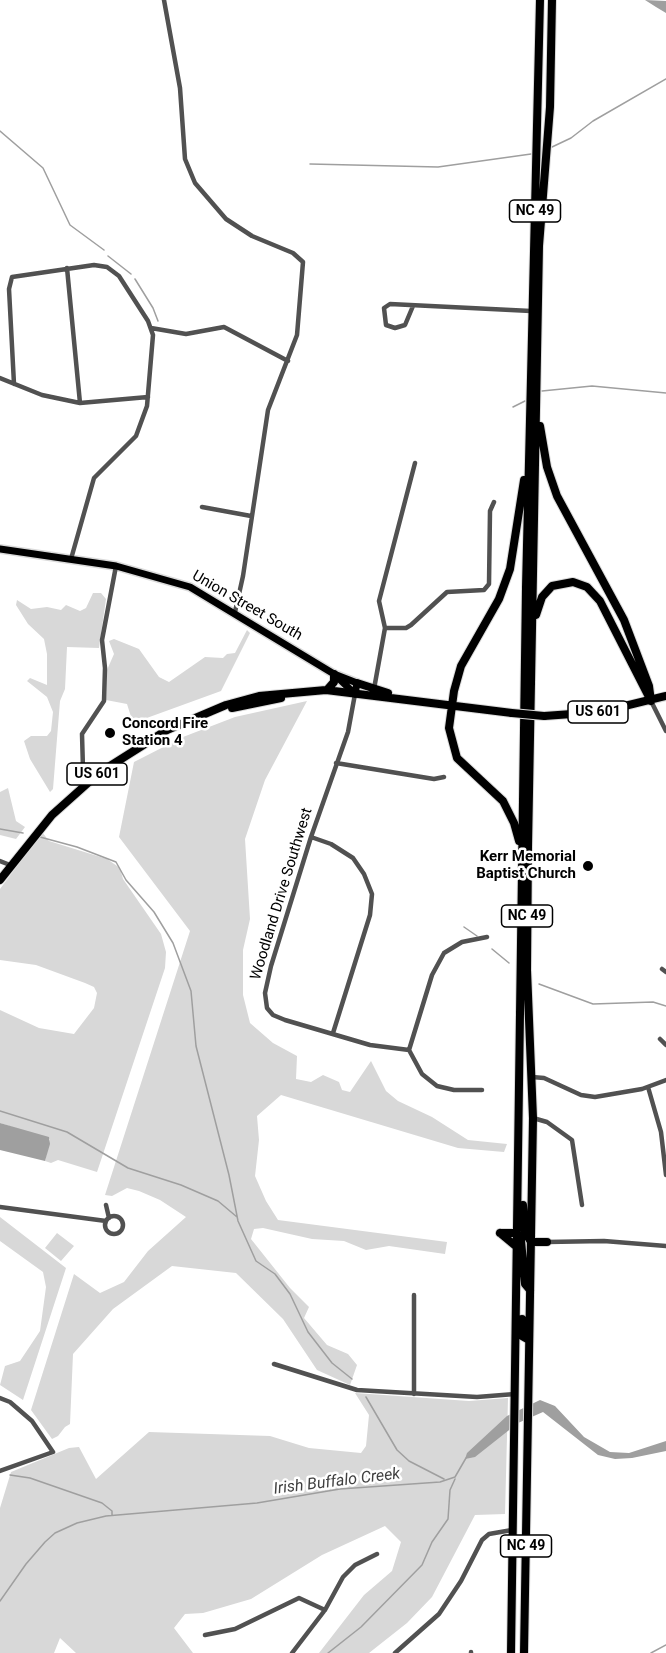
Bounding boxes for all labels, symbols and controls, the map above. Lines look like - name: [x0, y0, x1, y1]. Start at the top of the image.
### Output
- road number: NC 49: [510, 200, 560, 222]
- street label: Union Street South: [189, 567, 305, 645]
- road number: US 601: [568, 701, 628, 723]
- place label: Concord Fire Station 4: [122, 715, 208, 750]
- marker: Concord Fire Station 4: [103, 726, 117, 740]
- road number: US 601: [67, 763, 127, 785]
- street label: Woodland Drive Southwest: [247, 806, 317, 982]
- place label: Kerr Memorial Baptist Church: [476, 848, 576, 883]
- marker: Kerr Memorial Baptist Church: [581, 859, 595, 873]
- road number: NC 49: [502, 905, 552, 927]
- water label: Irish Buffalo Creek: [273, 1465, 401, 1499]
- road number: NC 49: [500, 1535, 552, 1557]

